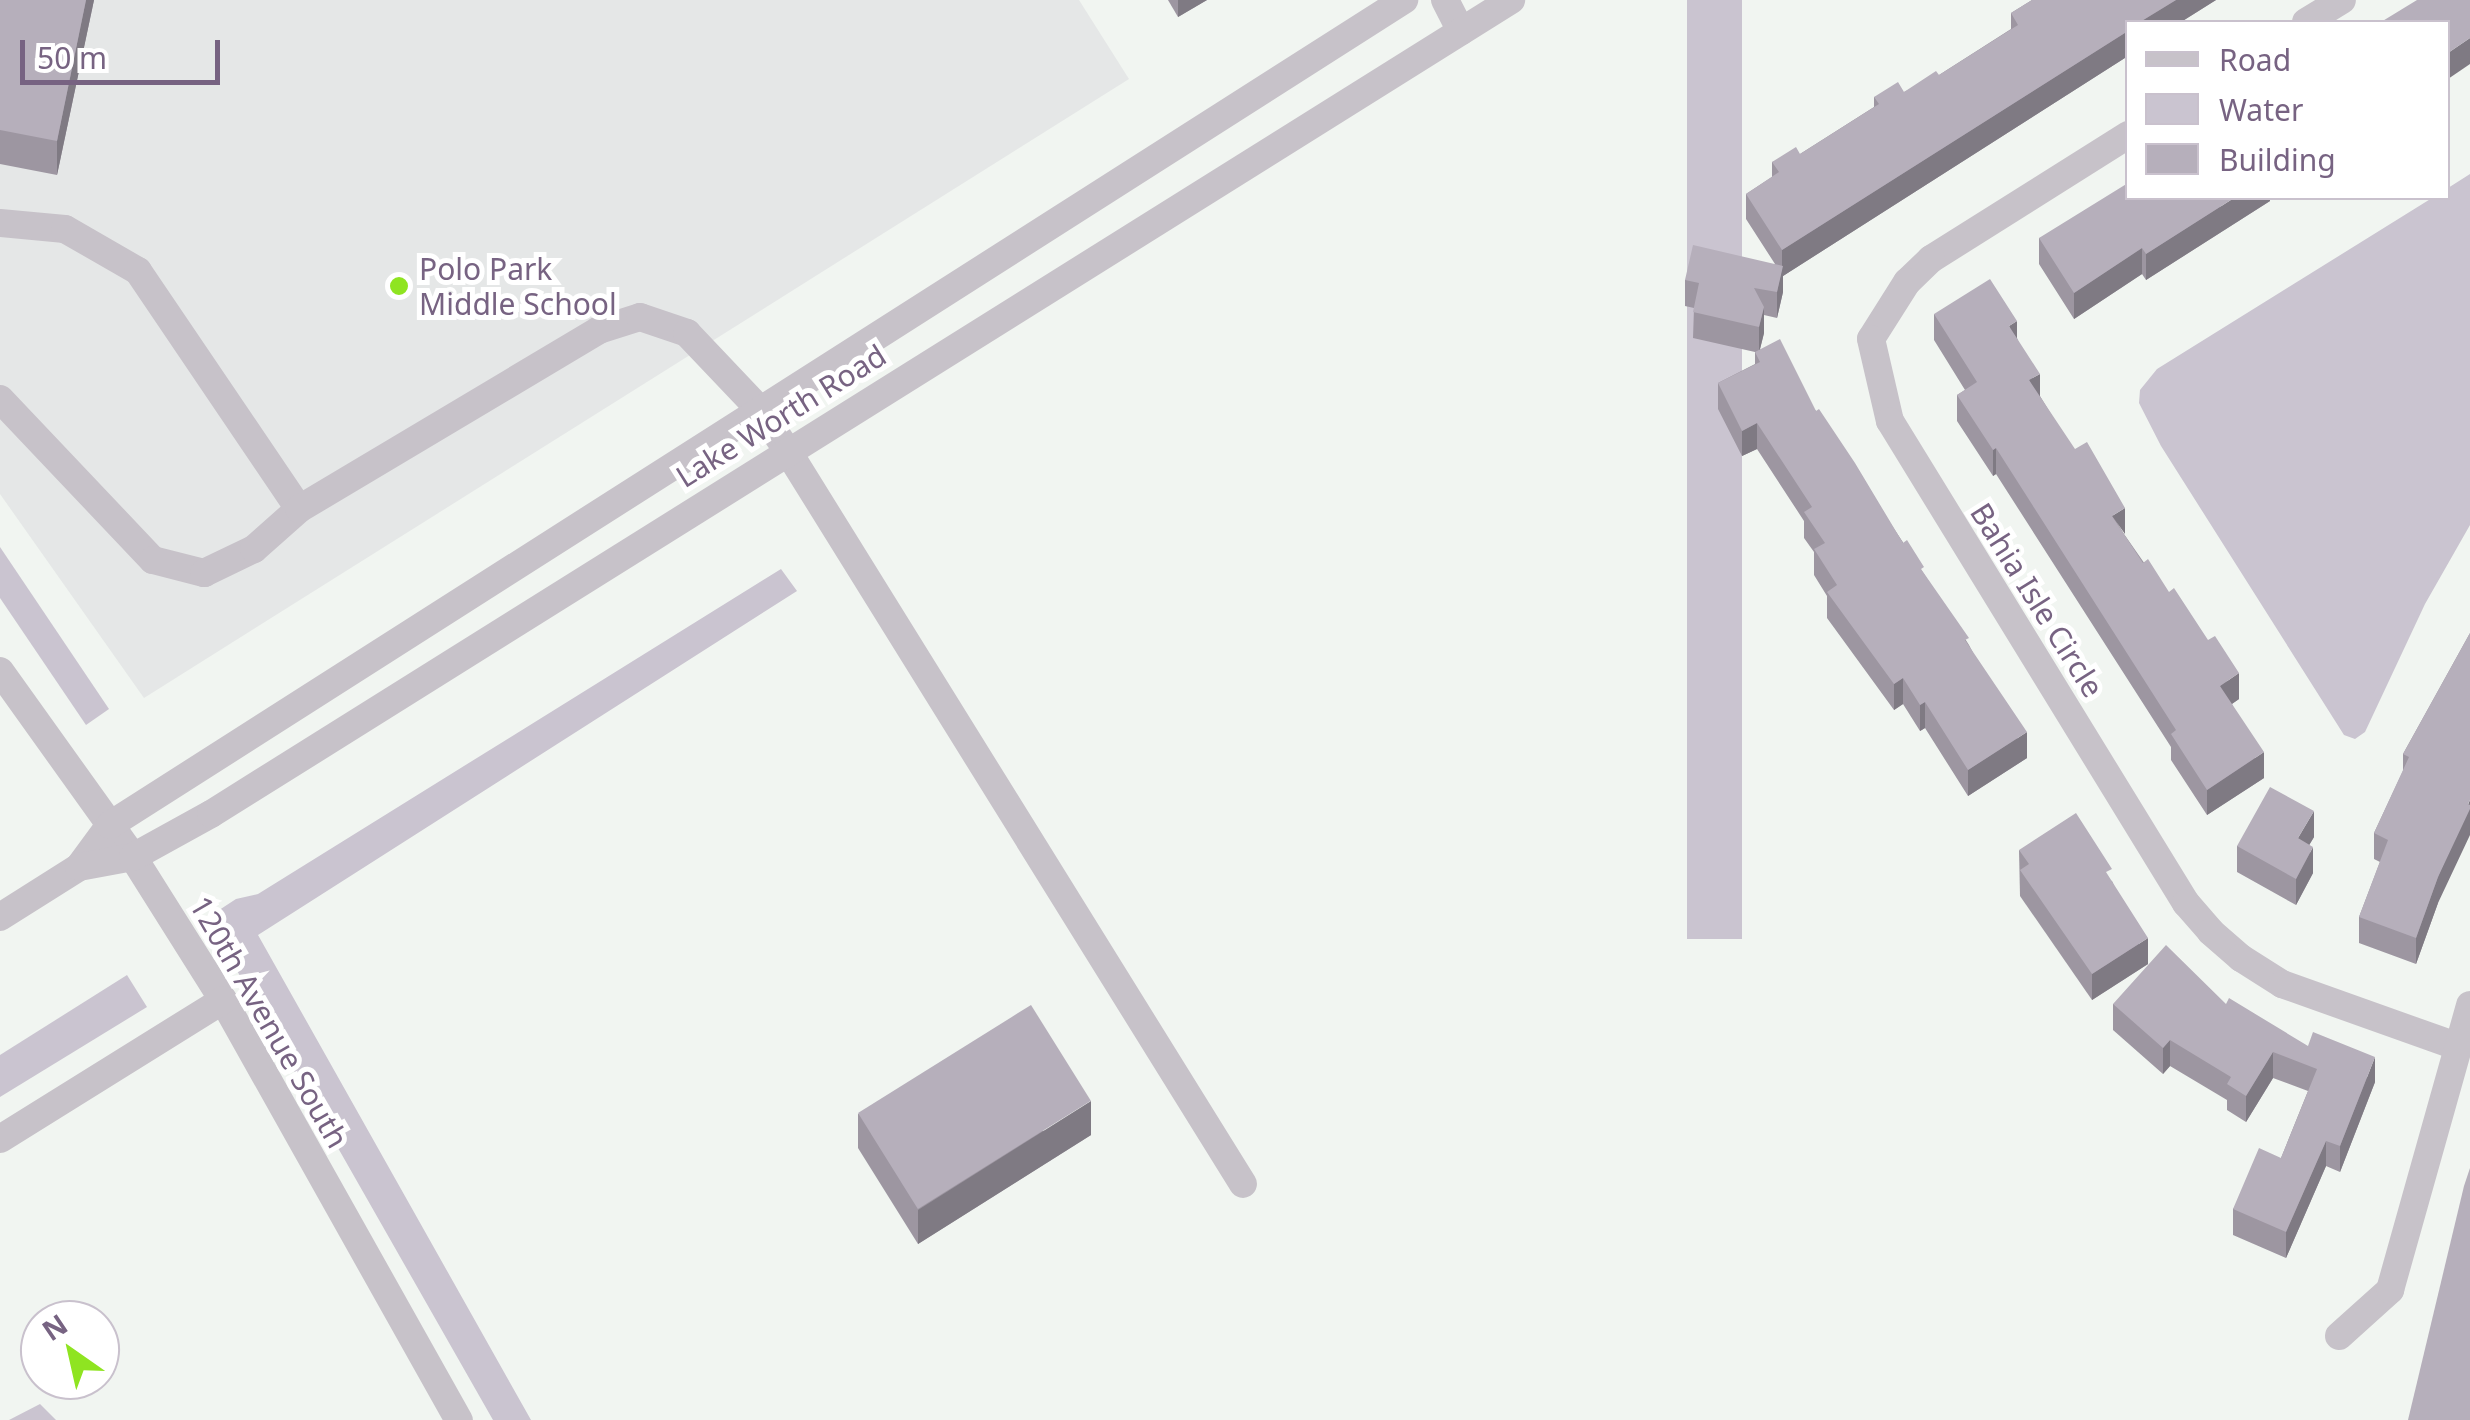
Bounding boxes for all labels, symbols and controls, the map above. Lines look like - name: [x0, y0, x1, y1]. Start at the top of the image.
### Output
- scale bar: [25, 20, 225, 82]
- legend: [2125, 20, 2450, 200]
- text: 50 m: [37, 37, 107, 78]
- text: Road: [2219, 39, 2291, 80]
- text: Water: [2219, 89, 2303, 130]
- text: Building: [2219, 139, 2336, 180]
- place label: Polo Park Middle School: [419, 251, 617, 322]
- marker: Polo Park Middle School: [388, 275, 410, 297]
- street label: Lake Worth Road: [670, 337, 892, 495]
- street label: Bahia Isle Circle: [1963, 496, 2111, 704]
- street label: 120th Avenue South: [182, 890, 356, 1154]
- north arrow: [20, 1300, 120, 1400]
- text: N: [34, 1305, 74, 1349]

